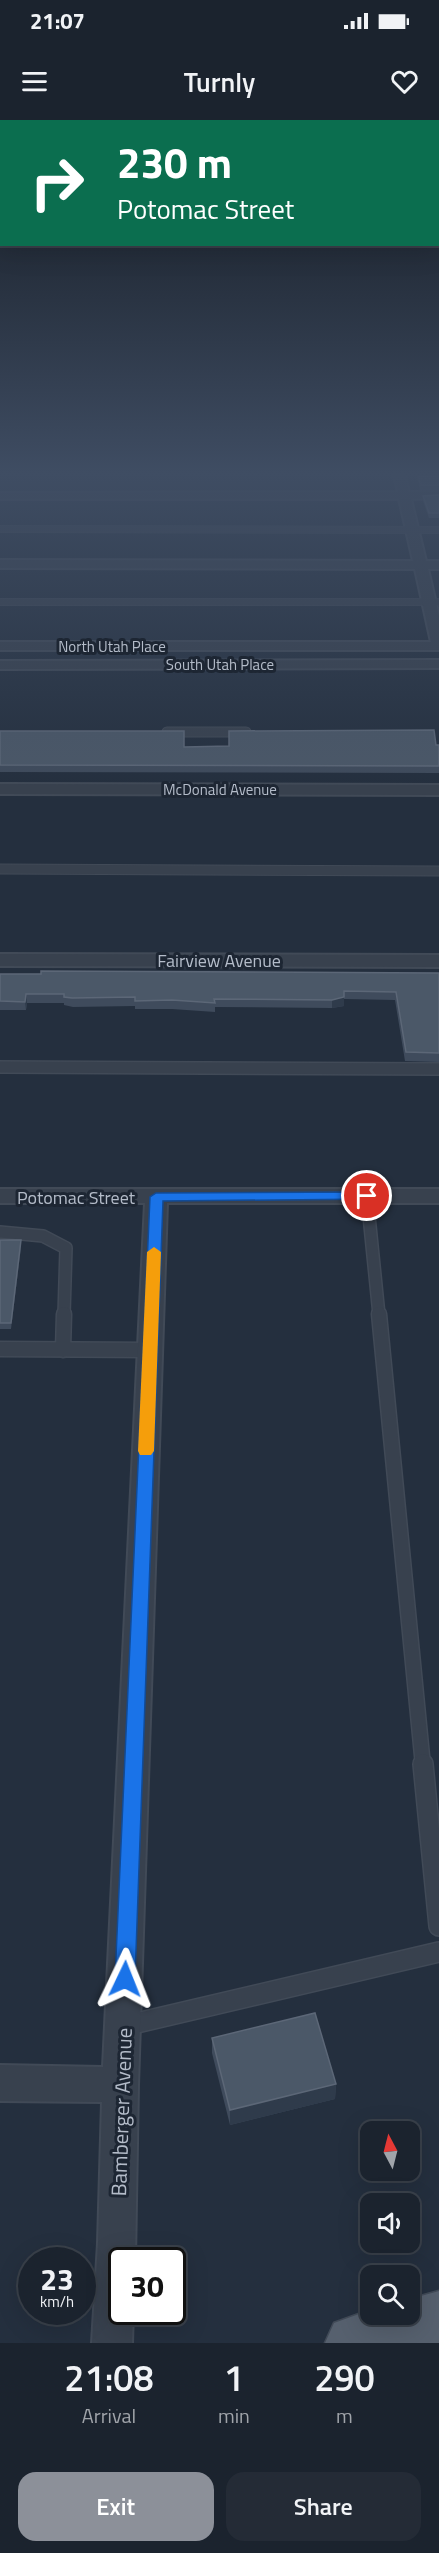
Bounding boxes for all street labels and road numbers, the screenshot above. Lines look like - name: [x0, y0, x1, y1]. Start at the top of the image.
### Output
- street label: North Utah Place: [58, 635, 166, 658]
- street label: South Utah Place: [166, 653, 274, 676]
- street label: McDonald Avenue: [163, 778, 277, 801]
- street label: Fairview Avenue: [157, 947, 281, 974]
- street label: Potomac Street: [17, 1184, 136, 1211]
- street label: Bamberger Avenue: [102, 2027, 140, 2197]

